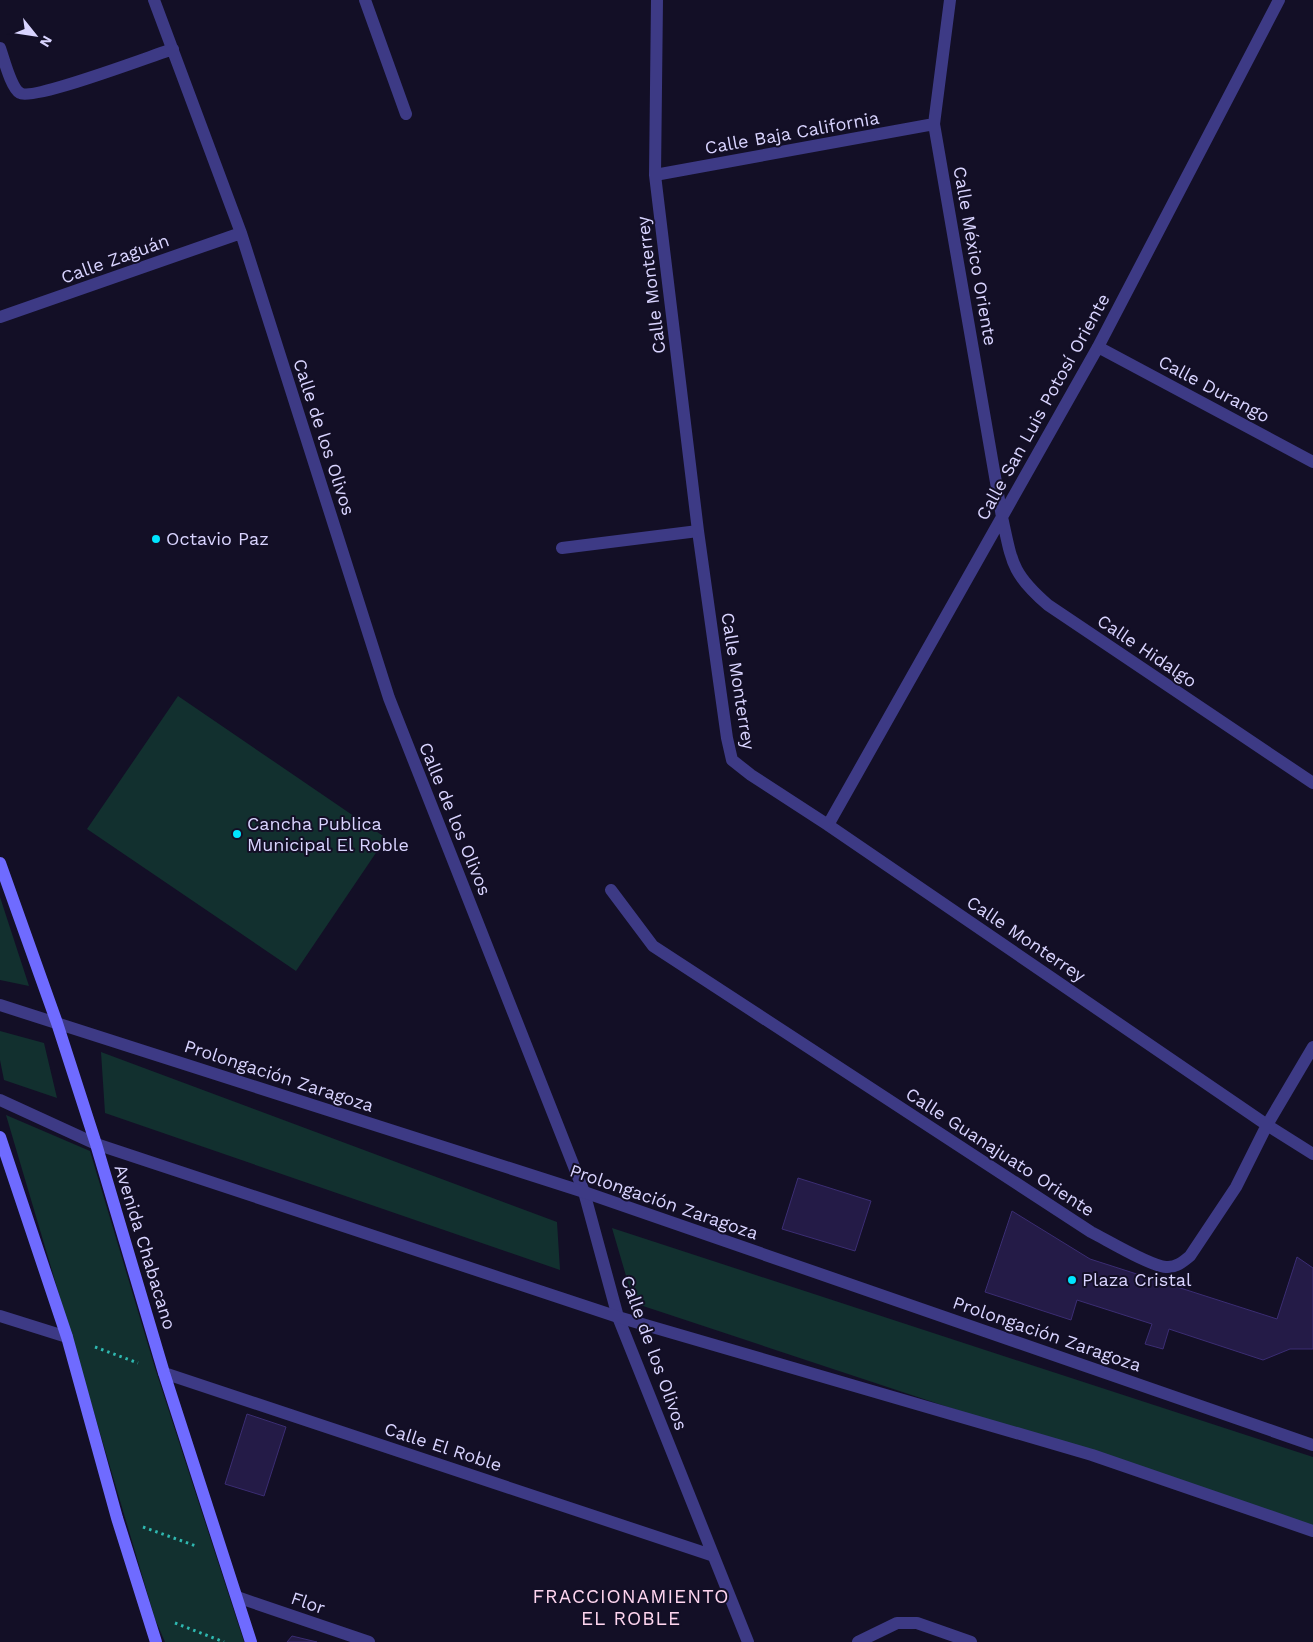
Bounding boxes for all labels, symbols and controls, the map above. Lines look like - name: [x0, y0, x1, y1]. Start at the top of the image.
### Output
- north arrow: [10, 10, 60, 60]
- text: N: [37, 33, 56, 50]
- street label: Calle Baja California: [703, 107, 881, 158]
- street label: Calle México Oriente: [949, 165, 1002, 347]
- street label: Calle Monterrey: [632, 214, 669, 355]
- street label: Calle Zaguán: [58, 229, 172, 288]
- street label: Calle San Luis Potosí Oriente: [971, 290, 1114, 524]
- street label: Calle Durango: [1155, 350, 1273, 427]
- street label: Calle de los Olivos: [289, 356, 360, 518]
- place label: Octavio Paz: [166, 528, 269, 549]
- marker: Octavio Paz: [150, 533, 162, 545]
- street label: Calle Hidalgo: [1094, 610, 1201, 692]
- street label: Calle Monterrey: [717, 611, 760, 752]
- street label: Calle de los Olivos: [415, 739, 496, 898]
- place label: Cancha Publica Municipal El Roble: [247, 813, 409, 855]
- marker: Cancha Publica Municipal El Roble: [231, 828, 243, 840]
- street label: Calle Monterrey: [963, 891, 1090, 986]
- street label: Prolongación Zaragoza: [182, 1035, 376, 1116]
- street label: Calle Guanajuato Oriente: [902, 1083, 1099, 1221]
- street label: Prolongación Zaragoza: [567, 1159, 761, 1244]
- street label: Avenida Chabacano: [110, 1162, 181, 1332]
- place label: Plaza Cristal: [1082, 1269, 1192, 1290]
- street label: Calle de los Olivos: [617, 1273, 692, 1433]
- marker: Plaza Cristal: [1066, 1274, 1078, 1286]
- street label: Prolongación Zaragoza: [950, 1291, 1144, 1376]
- street label: Calle El Roble: [382, 1418, 505, 1475]
- district label: FRACCIONAMIENTO EL ROBLE: [533, 1585, 729, 1630]
- street label: Flor: [288, 1587, 328, 1618]

